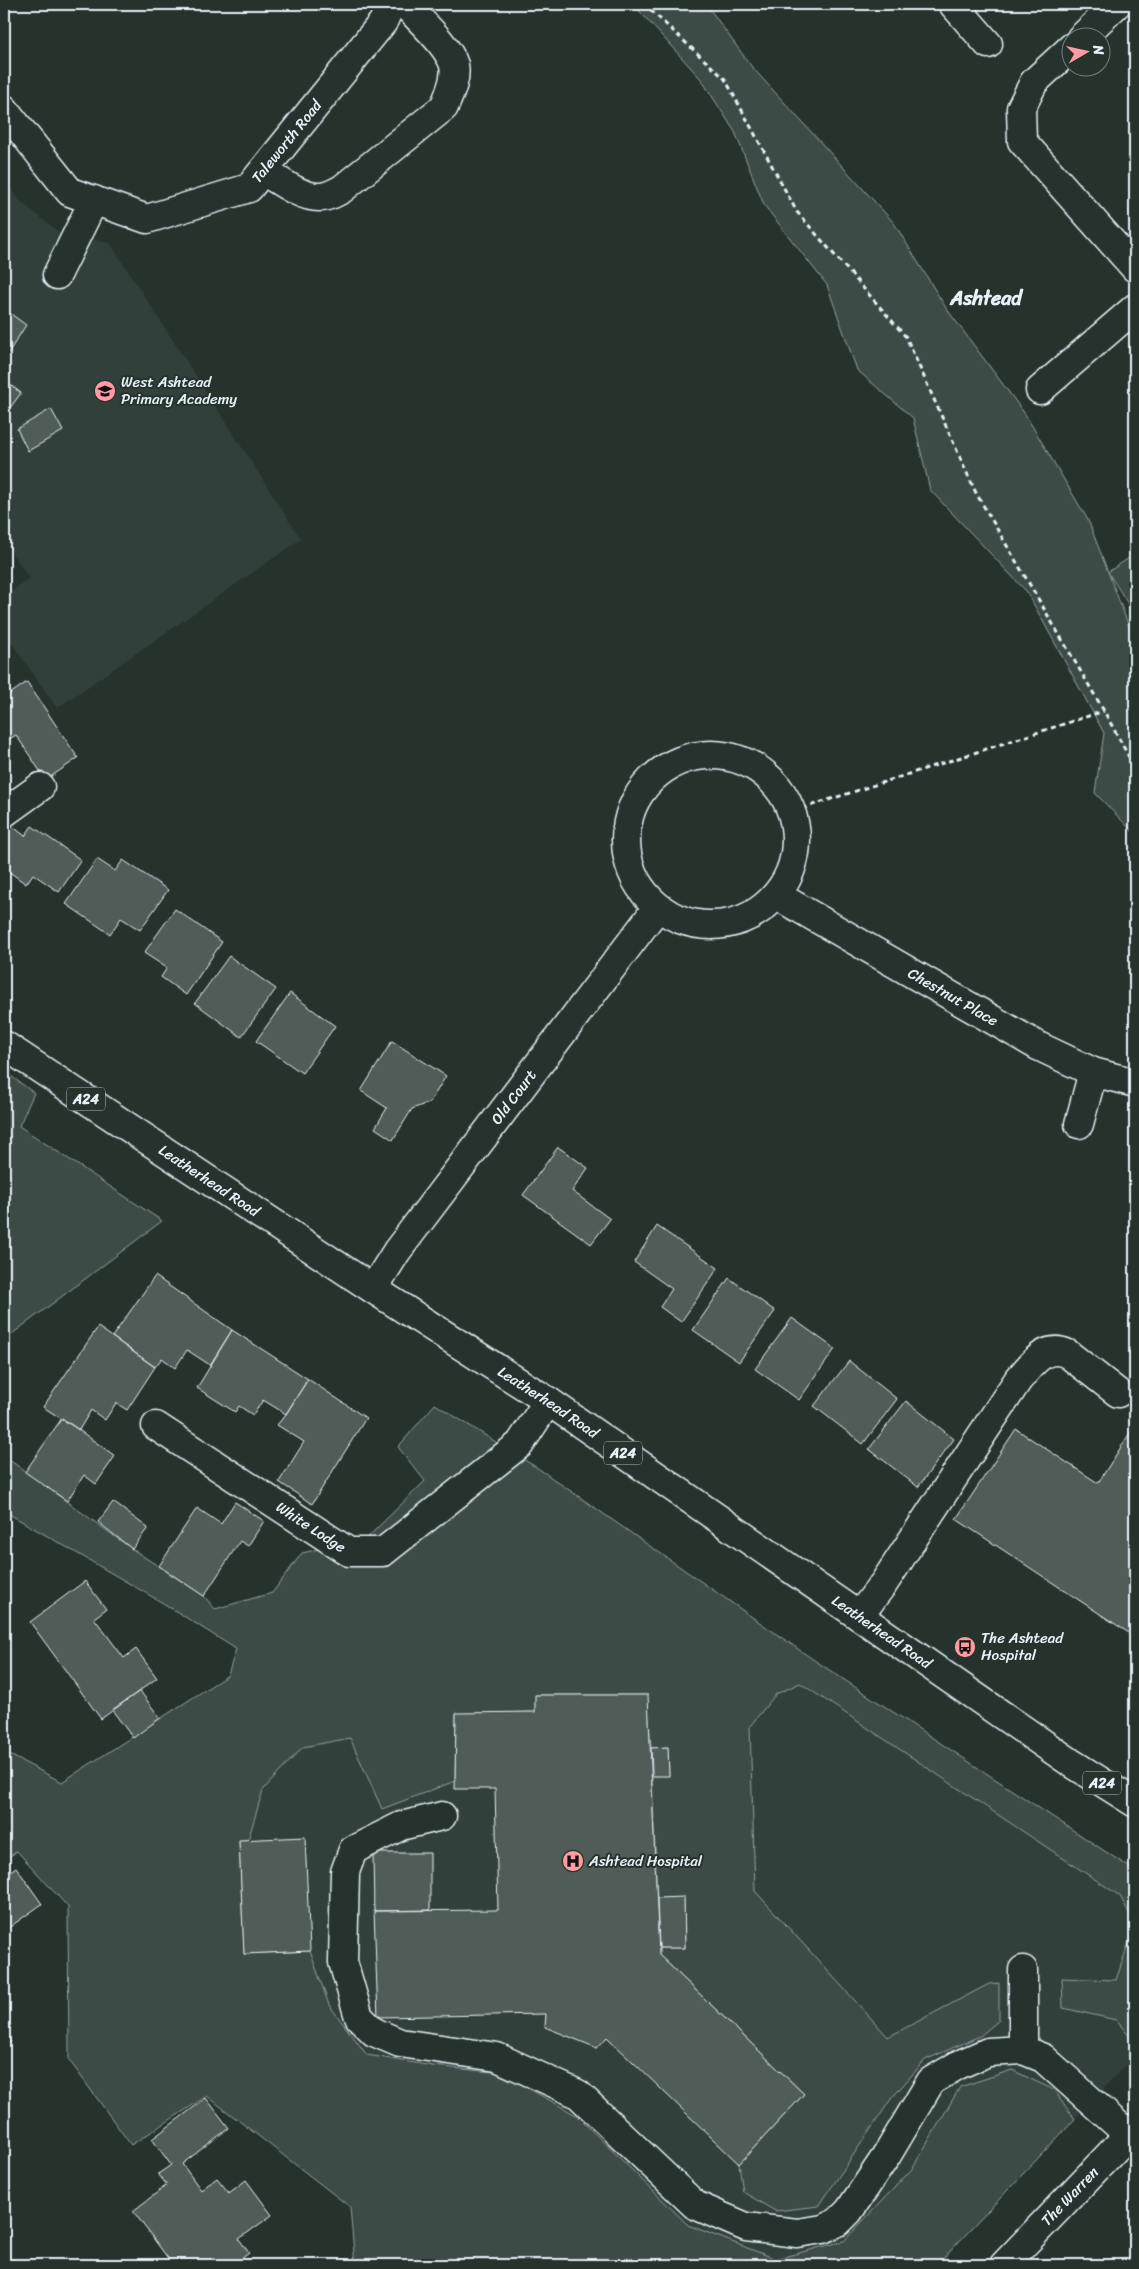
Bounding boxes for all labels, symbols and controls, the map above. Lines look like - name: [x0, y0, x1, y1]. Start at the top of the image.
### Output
- north arrow: [1062, 28, 1112, 78]
- text: N: [1085, 42, 1111, 57]
- street label: Taleworth Road: [245, 93, 329, 189]
- district label: Ashtead: [949, 281, 1024, 316]
- place label: West Ashtead Primary Academy: [121, 369, 237, 412]
- school or university icon: West Ashtead Primary Academy: [93, 379, 117, 403]
- street label: Chestnut Place: [903, 961, 1003, 1033]
- street label: Old Court: [484, 1064, 543, 1130]
- road number: A24: [67, 1088, 105, 1110]
- street label: Leatherhead Road: [153, 1138, 266, 1224]
- street label: Leatherhead Road: [492, 1359, 605, 1446]
- road number: A24: [604, 1442, 642, 1465]
- street label: White Lodge: [271, 1495, 351, 1560]
- street label: Leatherhead Road: [826, 1588, 938, 1676]
- place label: The Ashtead Hospital: [981, 1625, 1064, 1668]
- bus stop icon: The Ashtead Hospital: [953, 1635, 977, 1659]
- road number: A24: [1083, 1772, 1121, 1795]
- place label: Ashtead Hospital: [588, 1848, 703, 1874]
- hospital icon: Ashtead Hospital: [561, 1849, 585, 1873]
- street label: The Warren: [1034, 2160, 1105, 2232]

